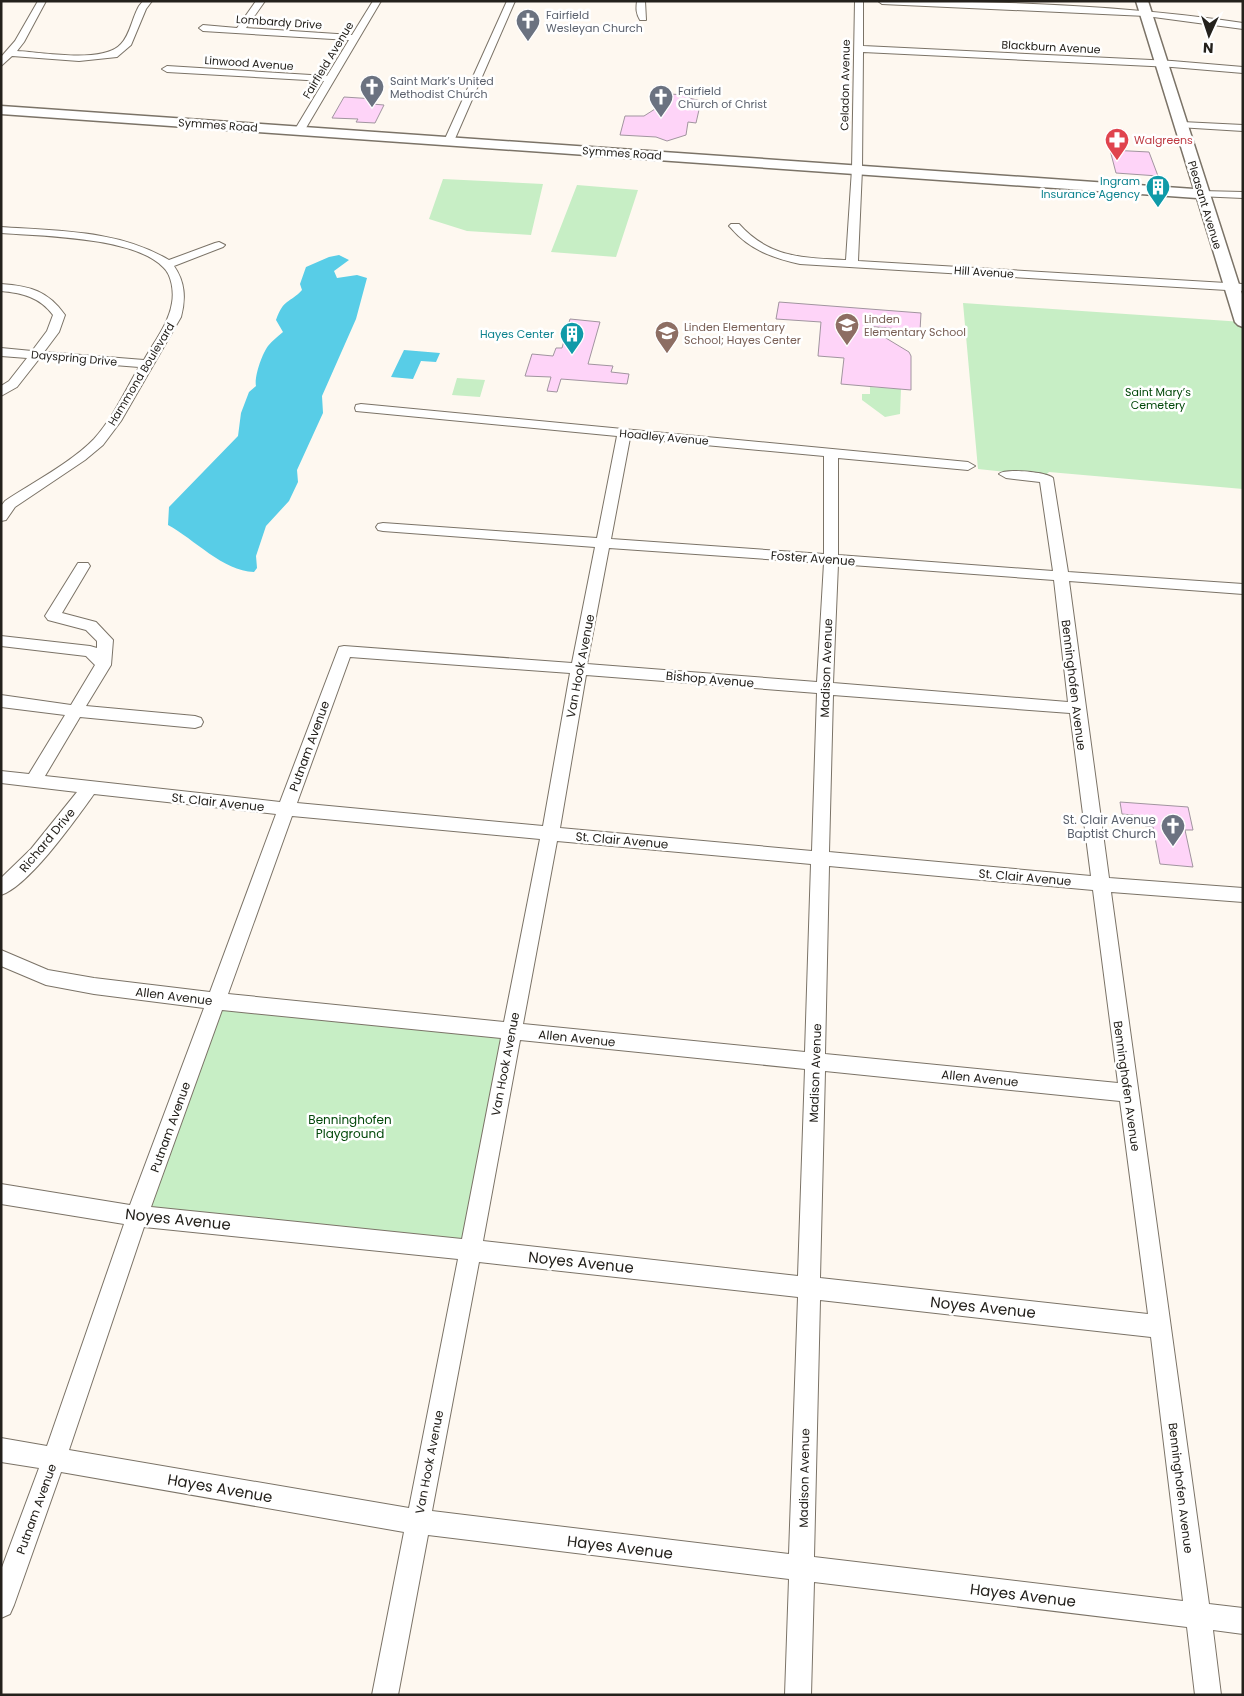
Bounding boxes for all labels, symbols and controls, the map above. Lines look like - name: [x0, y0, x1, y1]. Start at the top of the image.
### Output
- place label: Fairfield Wesleyan Church: [546, 7, 643, 36]
- church icon: Fairfield Wesleyan Church: [515, 8, 541, 42]
- north arrow: [1184, 10, 1234, 60]
- street label: Lombardy Drive: [235, 11, 323, 33]
- street label: Fairfield Avenue: [299, 18, 357, 102]
- street label: Blackburn Avenue: [1001, 36, 1101, 58]
- text: N: [1203, 38, 1214, 58]
- street label: Celadon Avenue: [836, 39, 854, 131]
- street label: Linwood Avenue: [204, 52, 294, 74]
- place label: Saint Mark’s United Methodist Church: [390, 73, 494, 102]
- church icon: Saint Mark’s United Methodist Church: [359, 74, 385, 108]
- place label: Fairfield Church of Christ: [678, 83, 767, 112]
- church icon: Fairfield Church of Christ: [648, 84, 674, 118]
- street label: Symmes Road: [178, 114, 258, 136]
- pharmacy icon: Walgreens: [1104, 127, 1130, 161]
- place label: Walgreens: [1134, 132, 1193, 148]
- street label: Symmes Road: [582, 142, 662, 164]
- street label: Pleasant Avenue: [1184, 159, 1226, 251]
- place label: Ingram Insurance Agency: [1041, 173, 1141, 202]
- building icon: Ingram Insurance Agency: [1145, 174, 1171, 208]
- street label: Hill Avenue: [954, 262, 1015, 282]
- place label: Linden Elementary School: [864, 311, 966, 340]
- school or university icon: Linden Elementary School: [834, 312, 860, 346]
- street label: Hammond Boulevard: [104, 319, 178, 429]
- place label: Linden Elementary School; Hayes Center: [684, 319, 801, 348]
- school or university icon: Linden Elementary School; Hayes Center: [654, 320, 680, 354]
- building icon: Hayes Center: [559, 321, 585, 355]
- place label: Hayes Center: [480, 326, 554, 342]
- street label: Dayspring Drive: [30, 346, 118, 370]
- park label: Saint Mary’s Cemetery: [1125, 384, 1191, 413]
- street label: Hoadley Avenue: [619, 425, 709, 449]
- street label: Foster Avenue: [770, 547, 856, 569]
- street label: Van Hook Avenue: [562, 613, 598, 719]
- street label: Madison Avenue: [816, 618, 836, 718]
- street label: Benninghofen Avenue: [1058, 619, 1090, 751]
- street label: Bishop Avenue: [665, 667, 755, 691]
- street label: Putnam Avenue: [285, 698, 333, 794]
- street label: St. Clair Avenue: [171, 789, 265, 815]
- street label: Richard Drive: [15, 804, 79, 876]
- place label: St. Clair Avenue Baptist Church: [1063, 811, 1156, 842]
- church icon: St. Clair Avenue Baptist Church: [1160, 813, 1186, 847]
- street label: St. Clair Avenue: [575, 827, 669, 853]
- street label: St. Clair Avenue: [978, 864, 1072, 890]
- street label: Allen Avenue: [135, 983, 213, 1009]
- street label: Van Hook Avenue: [487, 1011, 523, 1117]
- street label: Benninghofen Avenue: [1109, 1020, 1145, 1152]
- street label: Madison Avenue: [805, 1023, 825, 1123]
- street label: Allen Avenue: [538, 1026, 616, 1050]
- street label: Allen Avenue: [941, 1066, 1019, 1090]
- street label: Putnam Avenue: [146, 1079, 194, 1175]
- park label: Benninghofen Playground: [308, 1111, 392, 1142]
- street label: Noyes Avenue: [124, 1203, 232, 1235]
- street label: Noyes Avenue: [527, 1246, 635, 1278]
- street label: Noyes Avenue: [929, 1291, 1037, 1323]
- street label: Van Hook Avenue: [411, 1409, 447, 1515]
- street label: Benninghofen Avenue: [1165, 1422, 1197, 1554]
- street label: Madison Avenue: [795, 1428, 813, 1528]
- street label: Putnam Avenue: [12, 1461, 60, 1557]
- street label: Hayes Avenue: [166, 1468, 274, 1508]
- street label: Hayes Avenue: [566, 1530, 674, 1564]
- street label: Hayes Avenue: [969, 1578, 1077, 1612]

